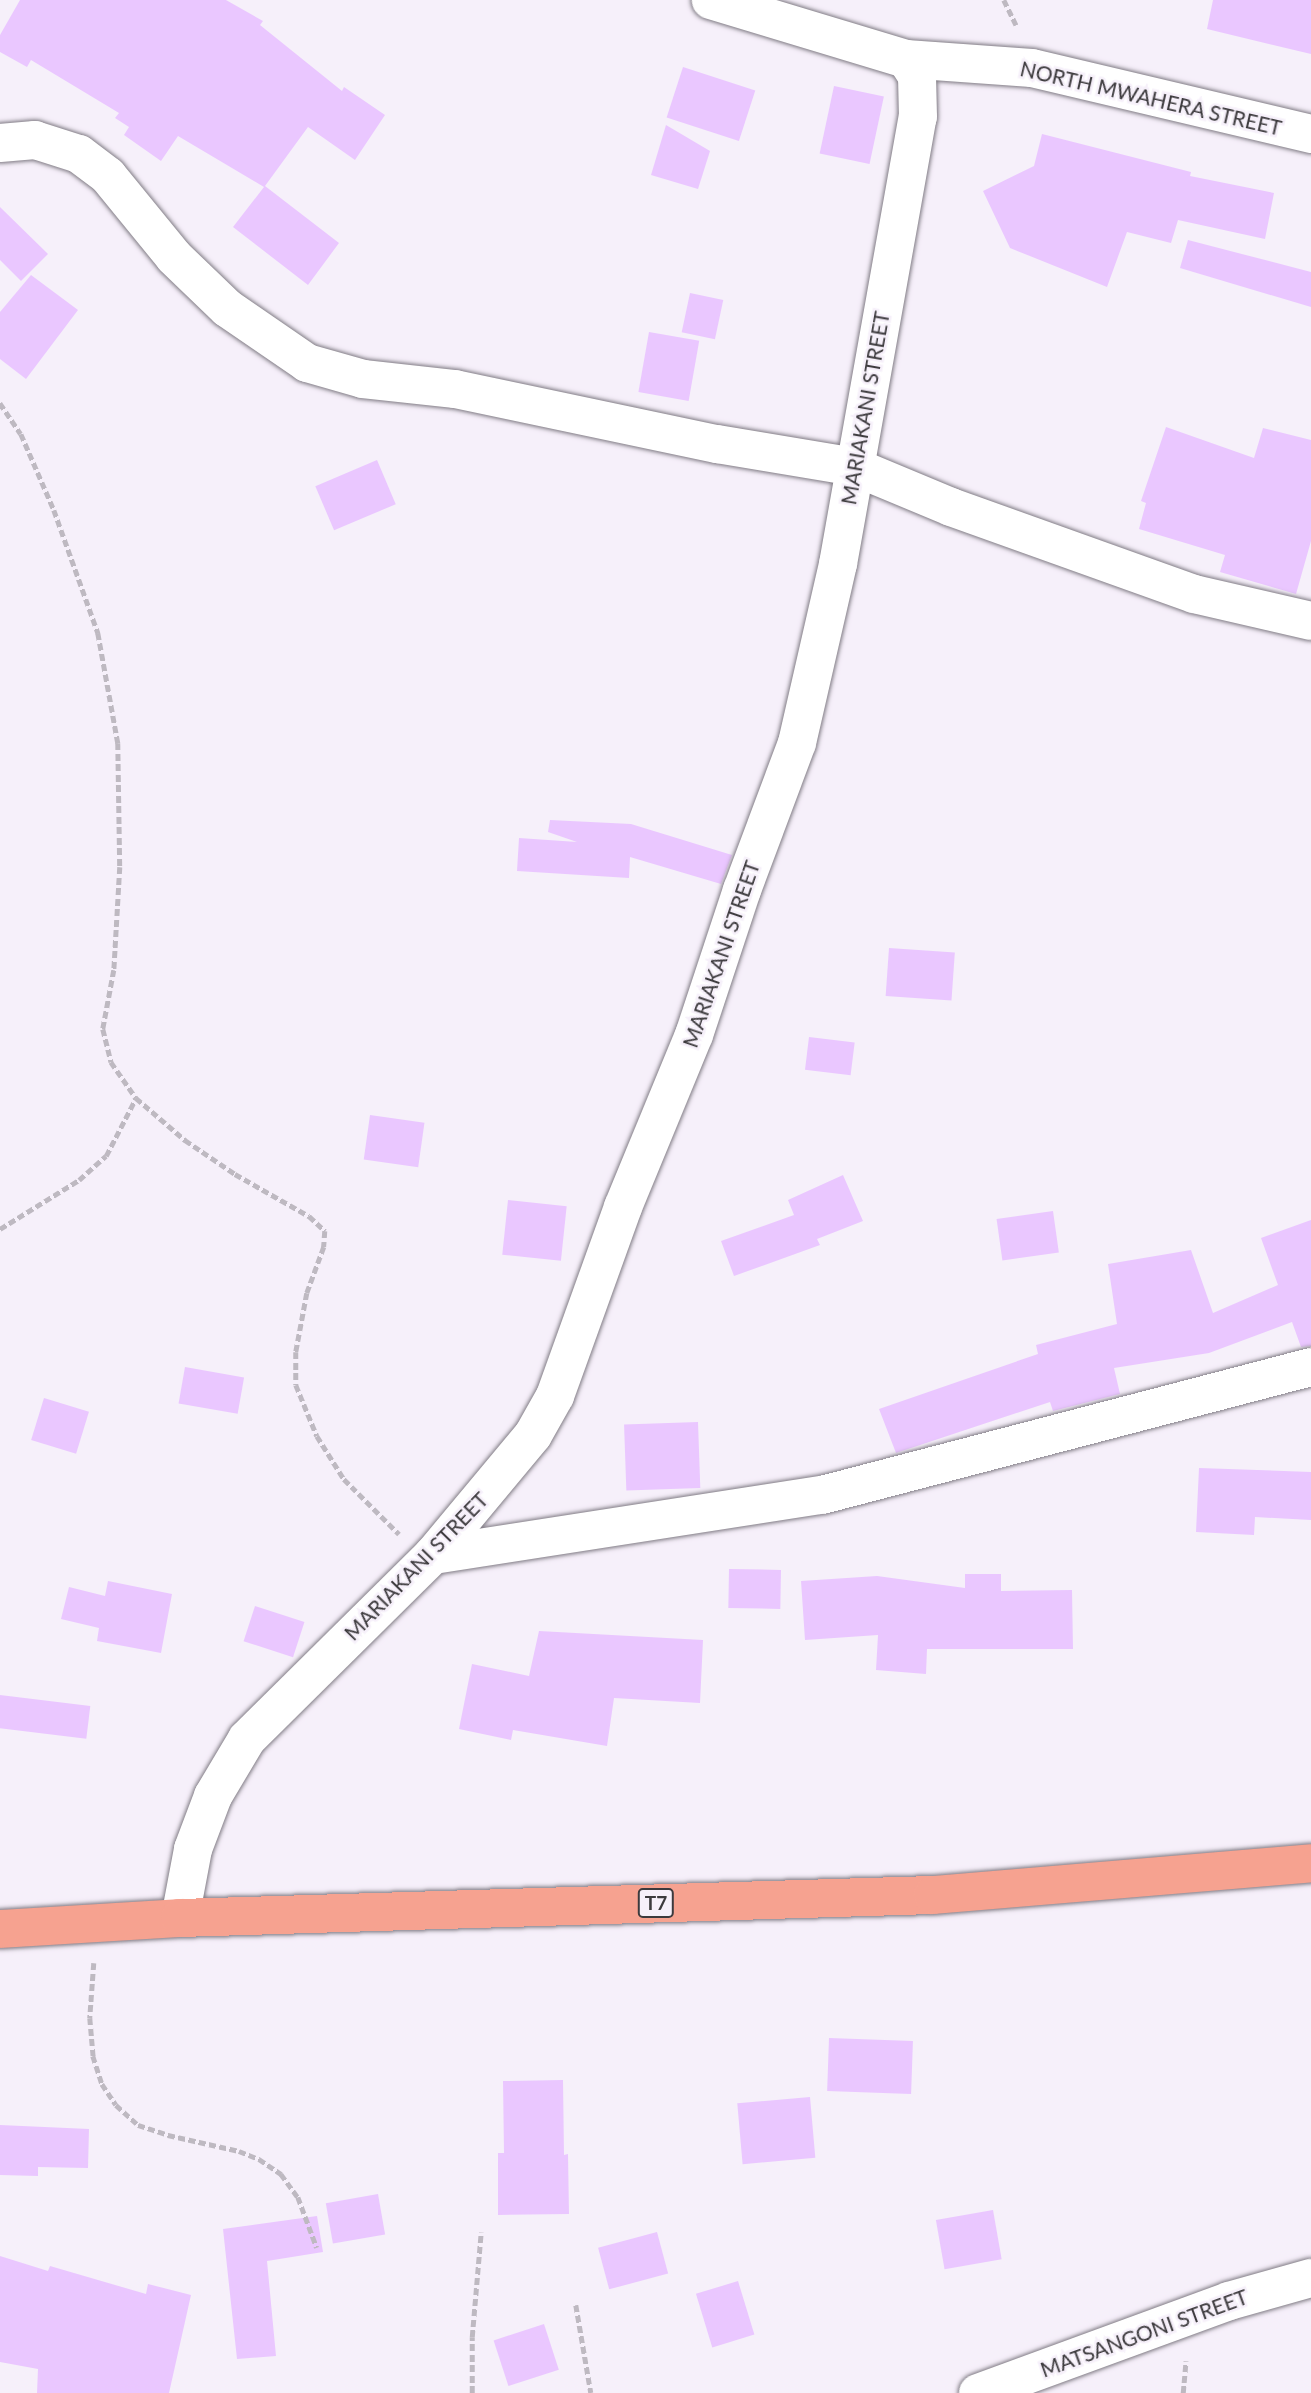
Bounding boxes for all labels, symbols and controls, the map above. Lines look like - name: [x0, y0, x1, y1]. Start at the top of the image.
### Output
- street label: NORTH MWAHERA STREET: [1017, 56, 1285, 140]
- street label: MARIAKANI STREET: [836, 309, 894, 507]
- street label: MARIAKANI STREET: [677, 857, 765, 1051]
- street label: MARIAKANI STREET: [339, 1487, 493, 1645]
- road number: T7: [637, 1887, 675, 1918]
- street label: MATSANGONI STREET: [1037, 2284, 1251, 2382]

